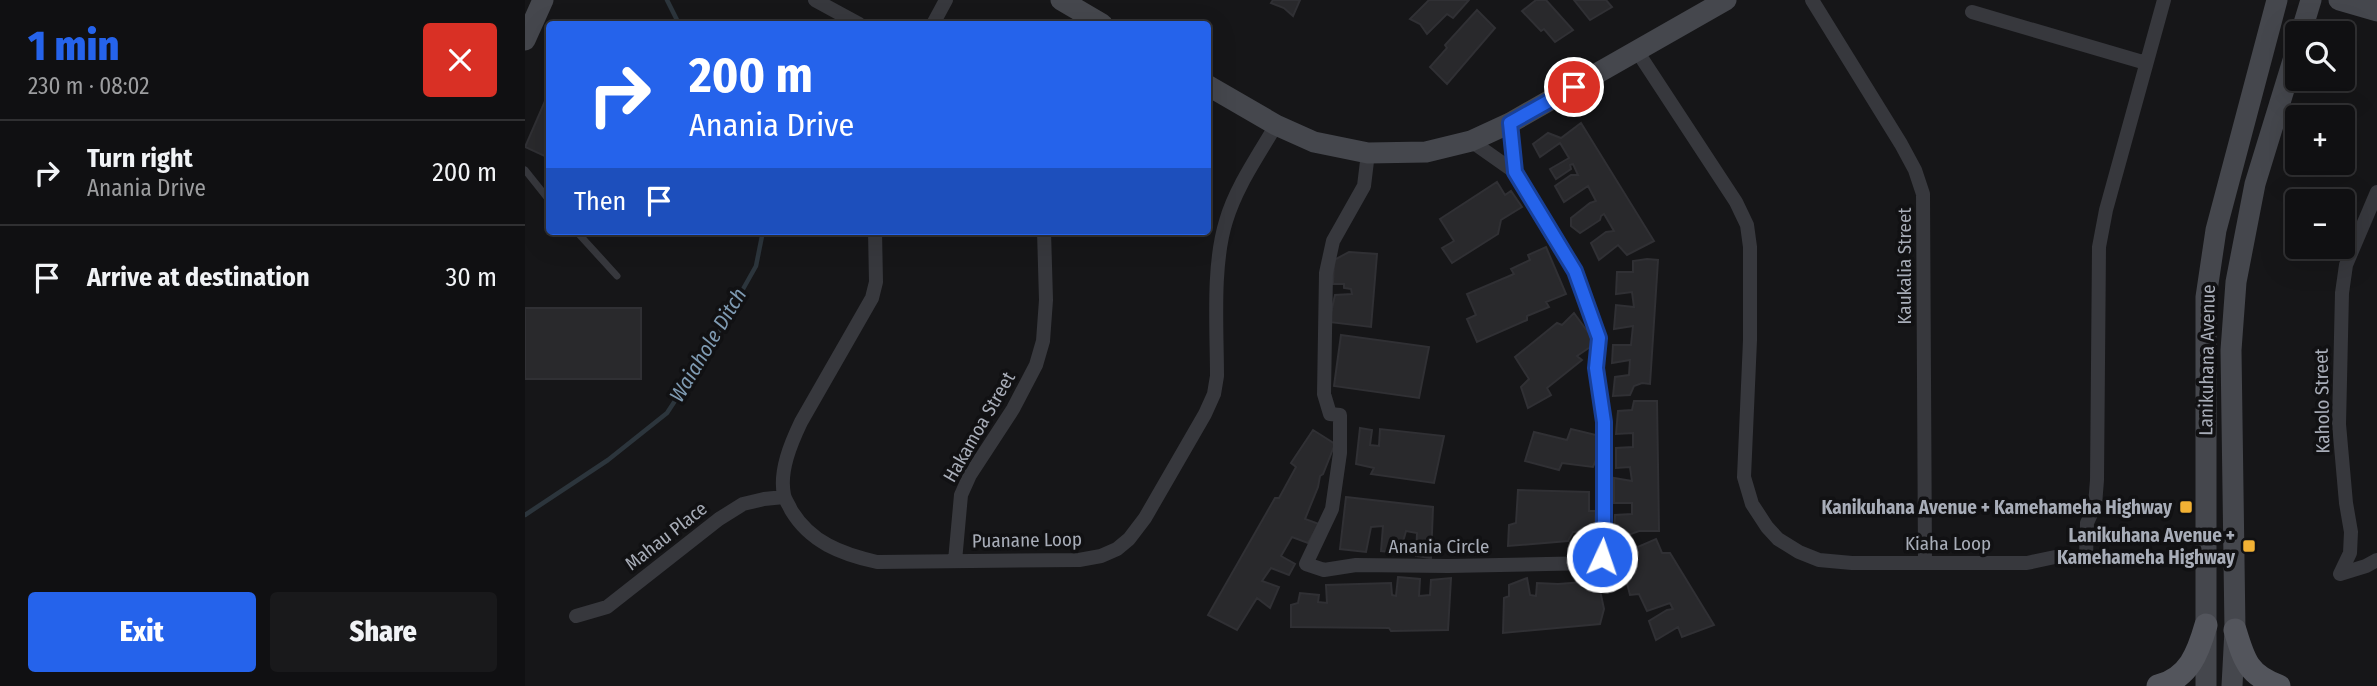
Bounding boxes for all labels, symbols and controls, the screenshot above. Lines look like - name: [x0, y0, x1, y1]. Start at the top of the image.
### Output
- text: 1 min: [28, 21, 119, 71]
- map controls: [2285, 21, 2355, 259]
- button: search: [2285, 21, 2355, 91]
- button: close: [423, 23, 497, 97]
- text: 200 m: [689, 46, 813, 105]
- icon: right: [574, 49, 665, 140]
- pin: [1544, 57, 1604, 117]
- icon: arrive: [1555, 68, 1593, 106]
- text: 230 m · 08:02: [28, 72, 149, 100]
- button: +: [2285, 105, 2355, 175]
- text: Anania Drive: [689, 106, 854, 144]
- text: Turn right: [87, 143, 193, 174]
- icon: right: [28, 154, 66, 192]
- text: 200 m: [432, 157, 497, 188]
- text: Anania Drive: [87, 174, 206, 202]
- icon: arrive: [640, 182, 678, 220]
- text: Then: [574, 186, 626, 217]
- button: −: [2285, 189, 2355, 259]
- street label: Kaukalia Street: [1893, 207, 1916, 325]
- icon: arrive: [28, 259, 66, 297]
- text: Arrive at destination: [87, 262, 310, 293]
- text: 30 m: [446, 262, 497, 293]
- water label: Waiahole Ditch: [664, 283, 752, 407]
- street label: Lanikuhana Avenue: [2194, 284, 2220, 436]
- street label: Kaholo Street: [2310, 347, 2334, 454]
- street label: Hakamoa Street: [938, 367, 1020, 486]
- place label: Kanikuhana Avenue + Kamehameha Highway: [1821, 496, 2173, 519]
- street label: Mahau Place: [620, 497, 712, 575]
- marker: Kanikuhana Avenue + Kamehameha Highway: [2178, 499, 2194, 515]
- position arrow: [1565, 520, 1639, 594]
- place label: Lanikuhana Avenue + Kamehameha Highway: [2057, 524, 2236, 569]
- street label: Puanane Loop: [972, 528, 1082, 552]
- street label: Kiaha Loop: [1905, 532, 1991, 555]
- street label: Anania Circle: [1389, 535, 1489, 558]
- marker: Lanikuhana Avenue + Kamehameha Highway: [2241, 538, 2257, 554]
- button: Exit: [28, 592, 256, 672]
- button: Share: [270, 592, 497, 672]

